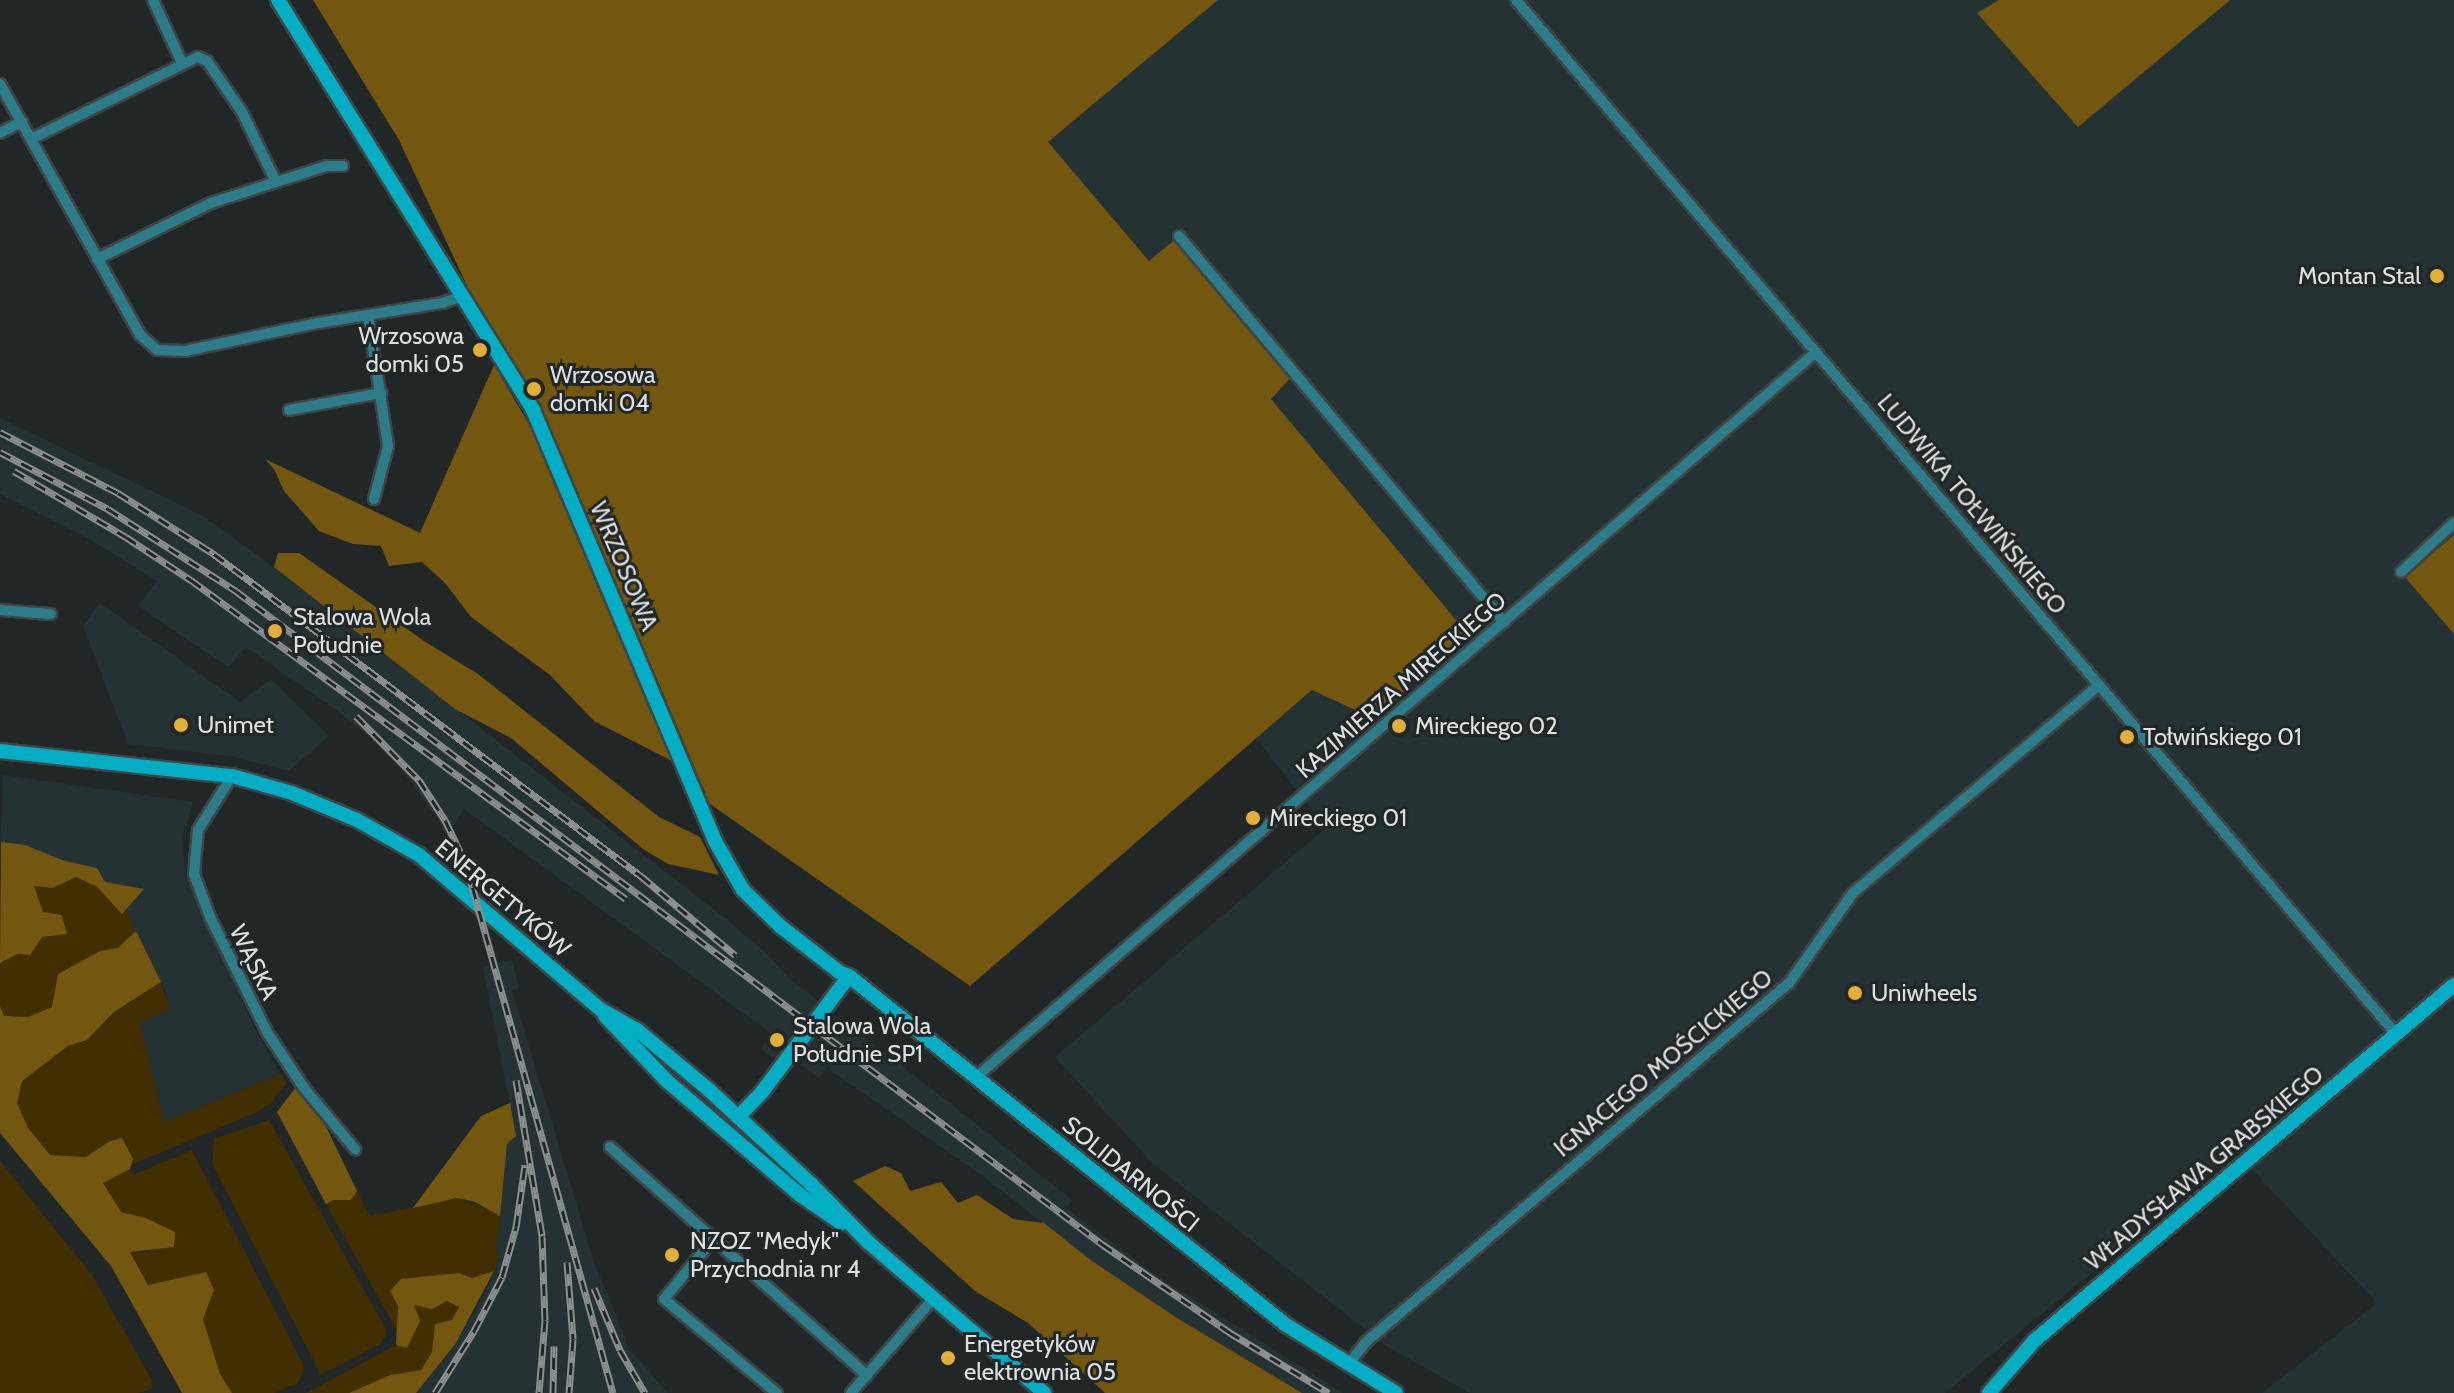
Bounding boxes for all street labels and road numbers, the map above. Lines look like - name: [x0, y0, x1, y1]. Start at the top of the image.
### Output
- street label: LUDWIKA TOŁWIŃSKIEGO: [1871, 388, 2073, 620]
- street label: WRZOSOWA: [584, 497, 664, 635]
- street label: KAZIMIERZA MIRECKIEGO: [1290, 586, 1512, 784]
- street label: ENERGETYKÓW: [430, 833, 576, 963]
- street label: WĄSKA: [224, 920, 284, 1004]
- street label: IGNACEGO MOŚCICKIEGO: [1548, 963, 1778, 1163]
- street label: WŁADYSŁAWA GRABSKIEGO: [2079, 1060, 2329, 1276]
- street label: SOLIDARNOŚCI: [1057, 1110, 1205, 1238]

